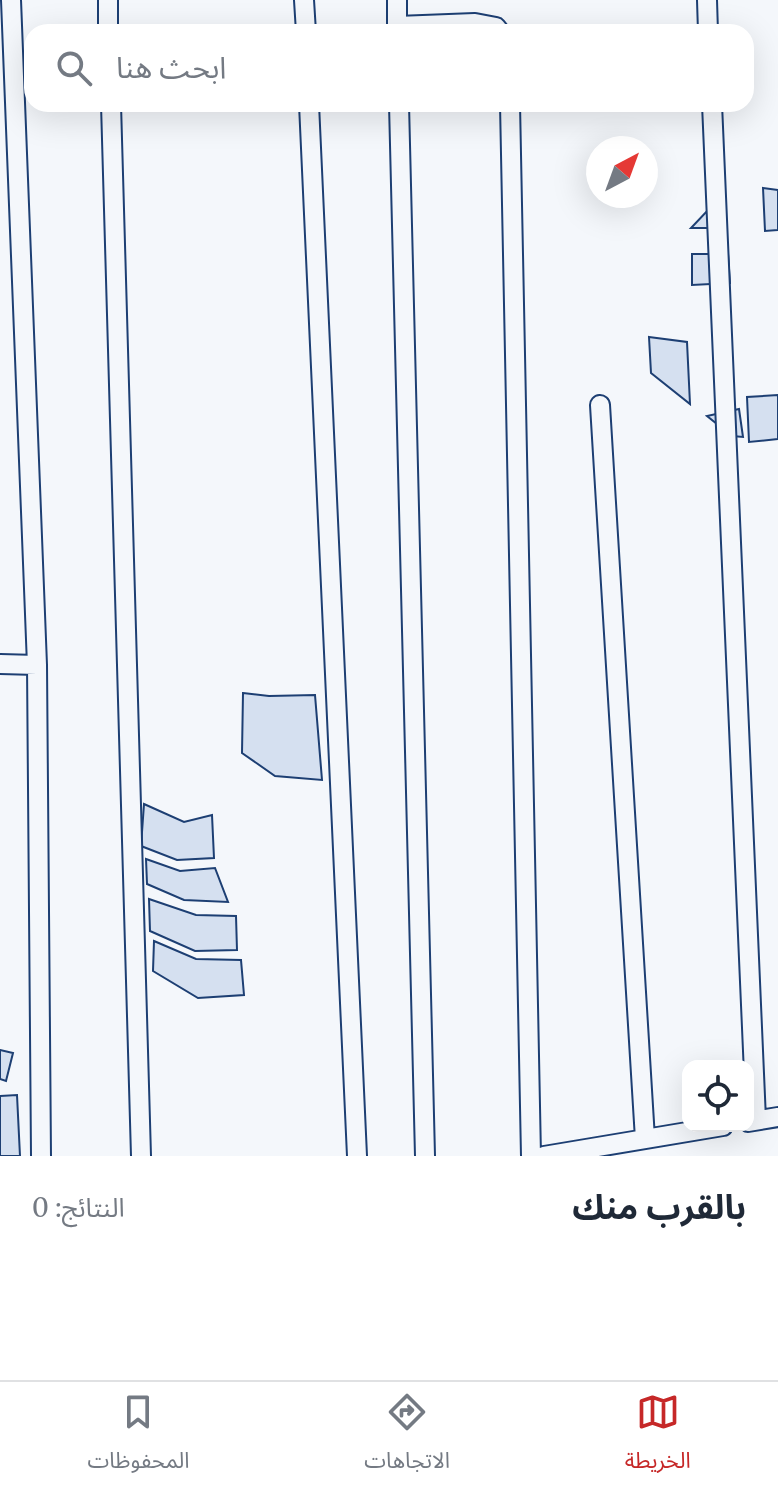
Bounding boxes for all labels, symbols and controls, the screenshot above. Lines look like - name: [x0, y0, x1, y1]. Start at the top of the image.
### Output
- search box: [24, 24, 754, 112]
- icon: search: [52, 46, 96, 90]
- text: ابحث هنا: [116, 48, 226, 86]
- north arrow: [586, 136, 658, 208]
- map controls: [682, 1060, 754, 1132]
- button: locate: [682, 1060, 754, 1132]
- text: بالقرب منك: [572, 1186, 746, 1228]
- text: النتائج: 0: [32, 1191, 125, 1224]
- tab: المحفوظات: [87, 1390, 189, 1484]
- tab: الاتجاهات: [364, 1390, 450, 1484]
- tab: الخريطة: [625, 1390, 691, 1484]

